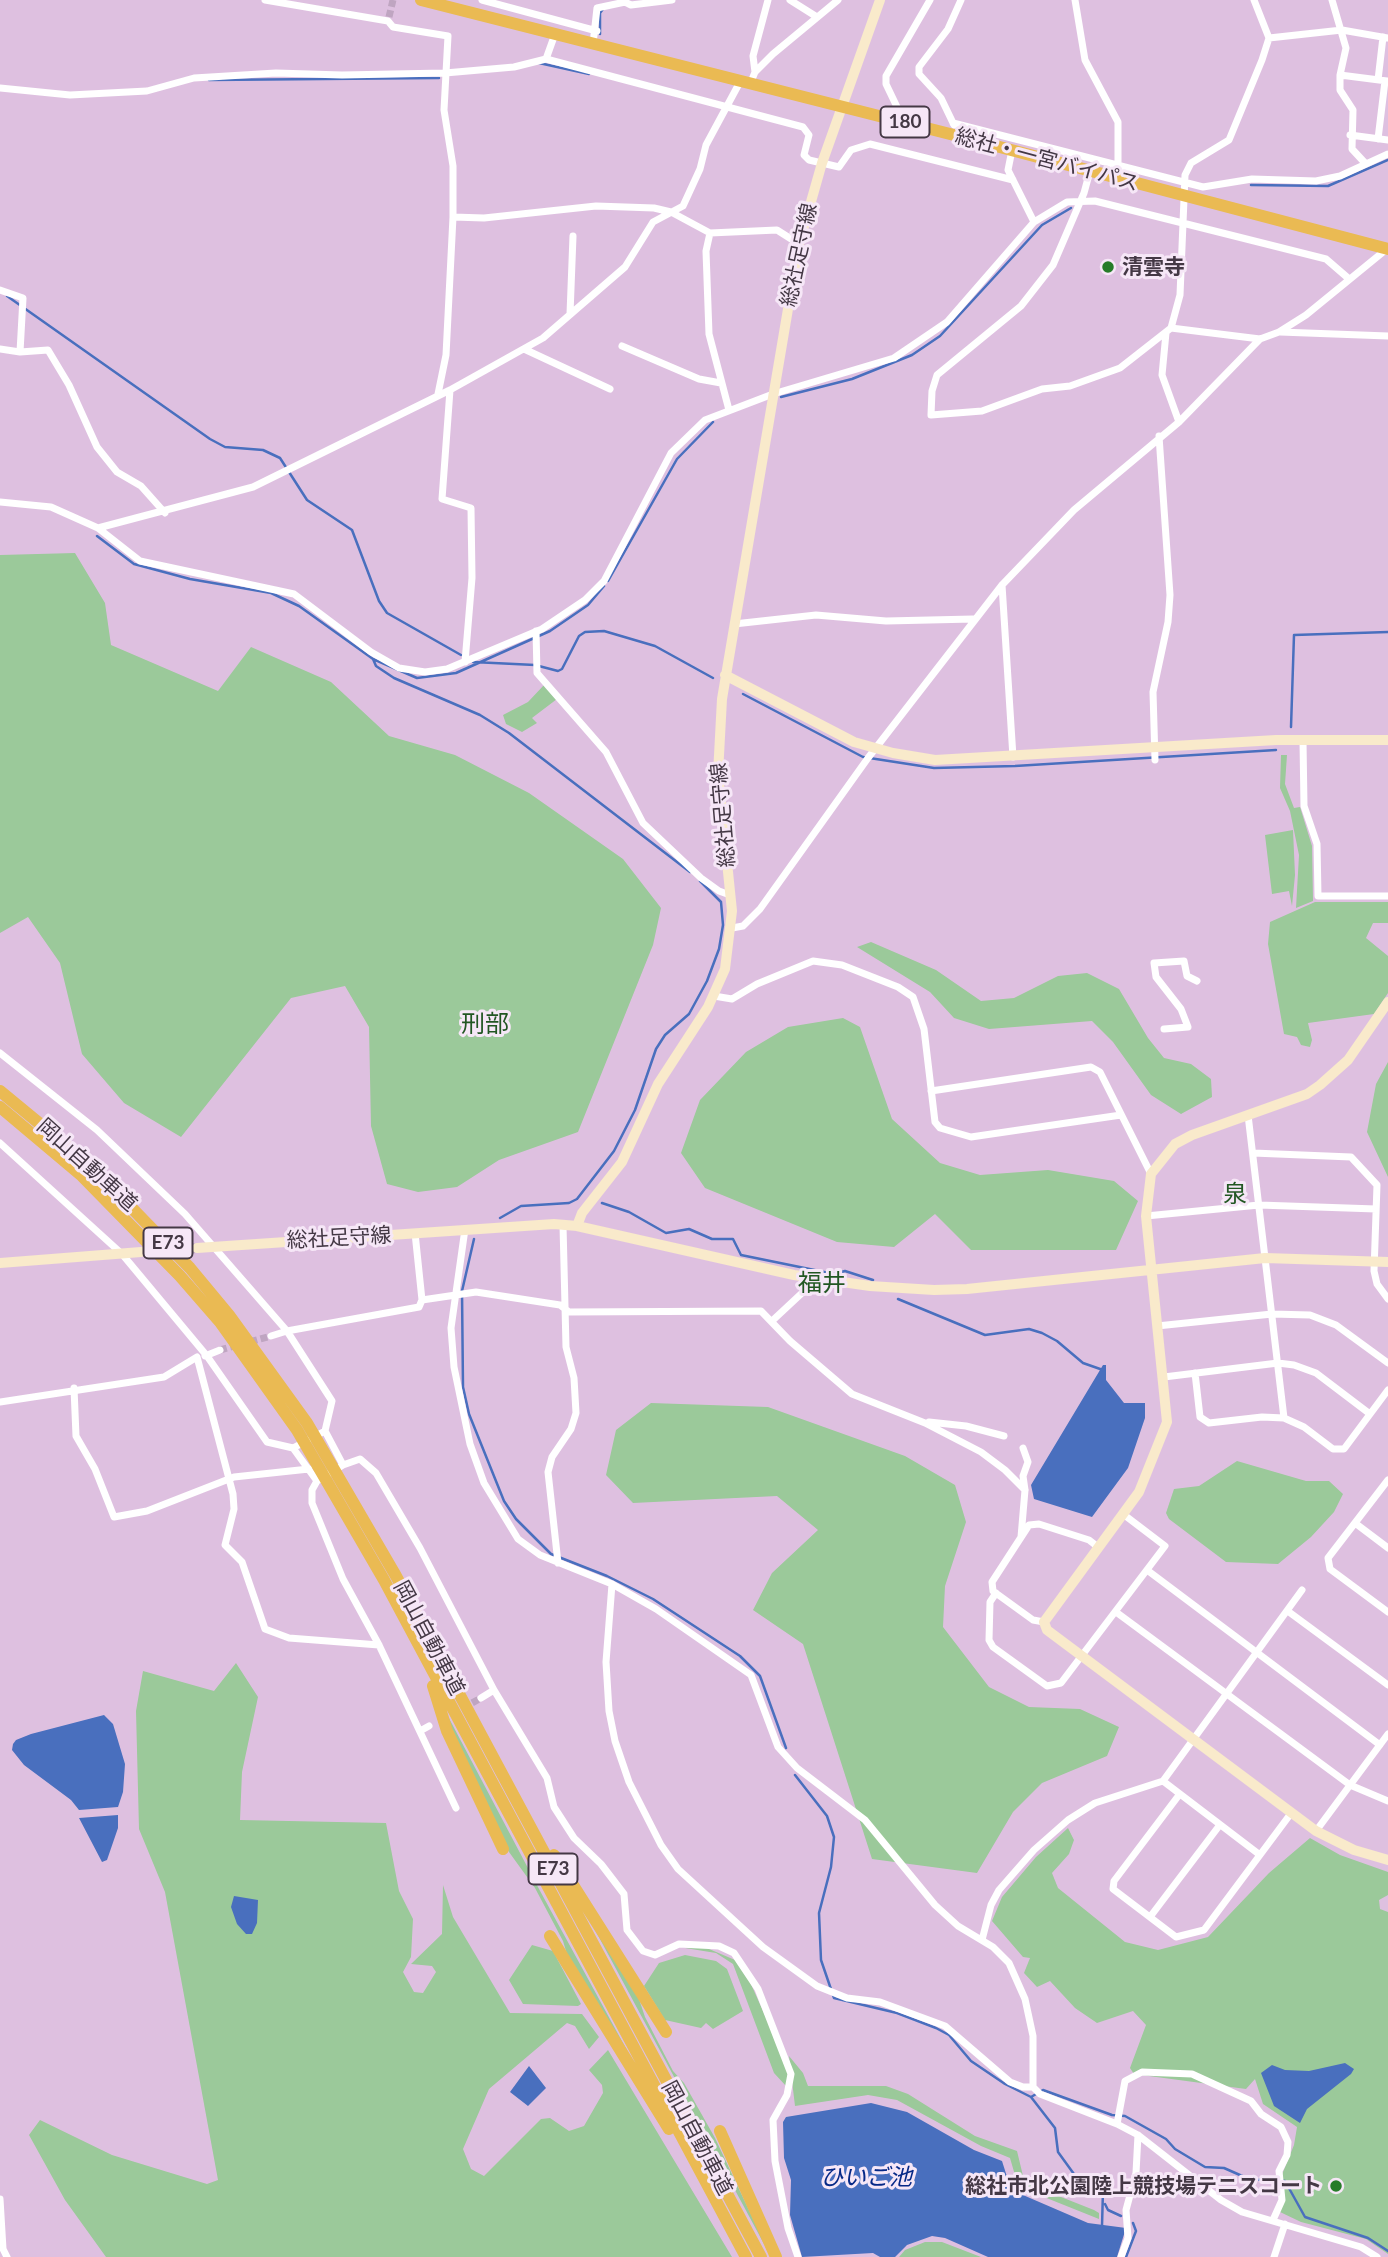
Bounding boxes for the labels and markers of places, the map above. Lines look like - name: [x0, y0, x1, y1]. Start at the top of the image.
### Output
- place label: 清雲寺: [1122, 254, 1185, 280]
- marker: 清雲寺: [1100, 259, 1116, 275]
- place label: 総社市北公園陸上競技場テニスコート: [965, 2173, 1322, 2199]
- marker: 総社市北公園陸上競技場テニスコート: [1328, 2178, 1344, 2194]

